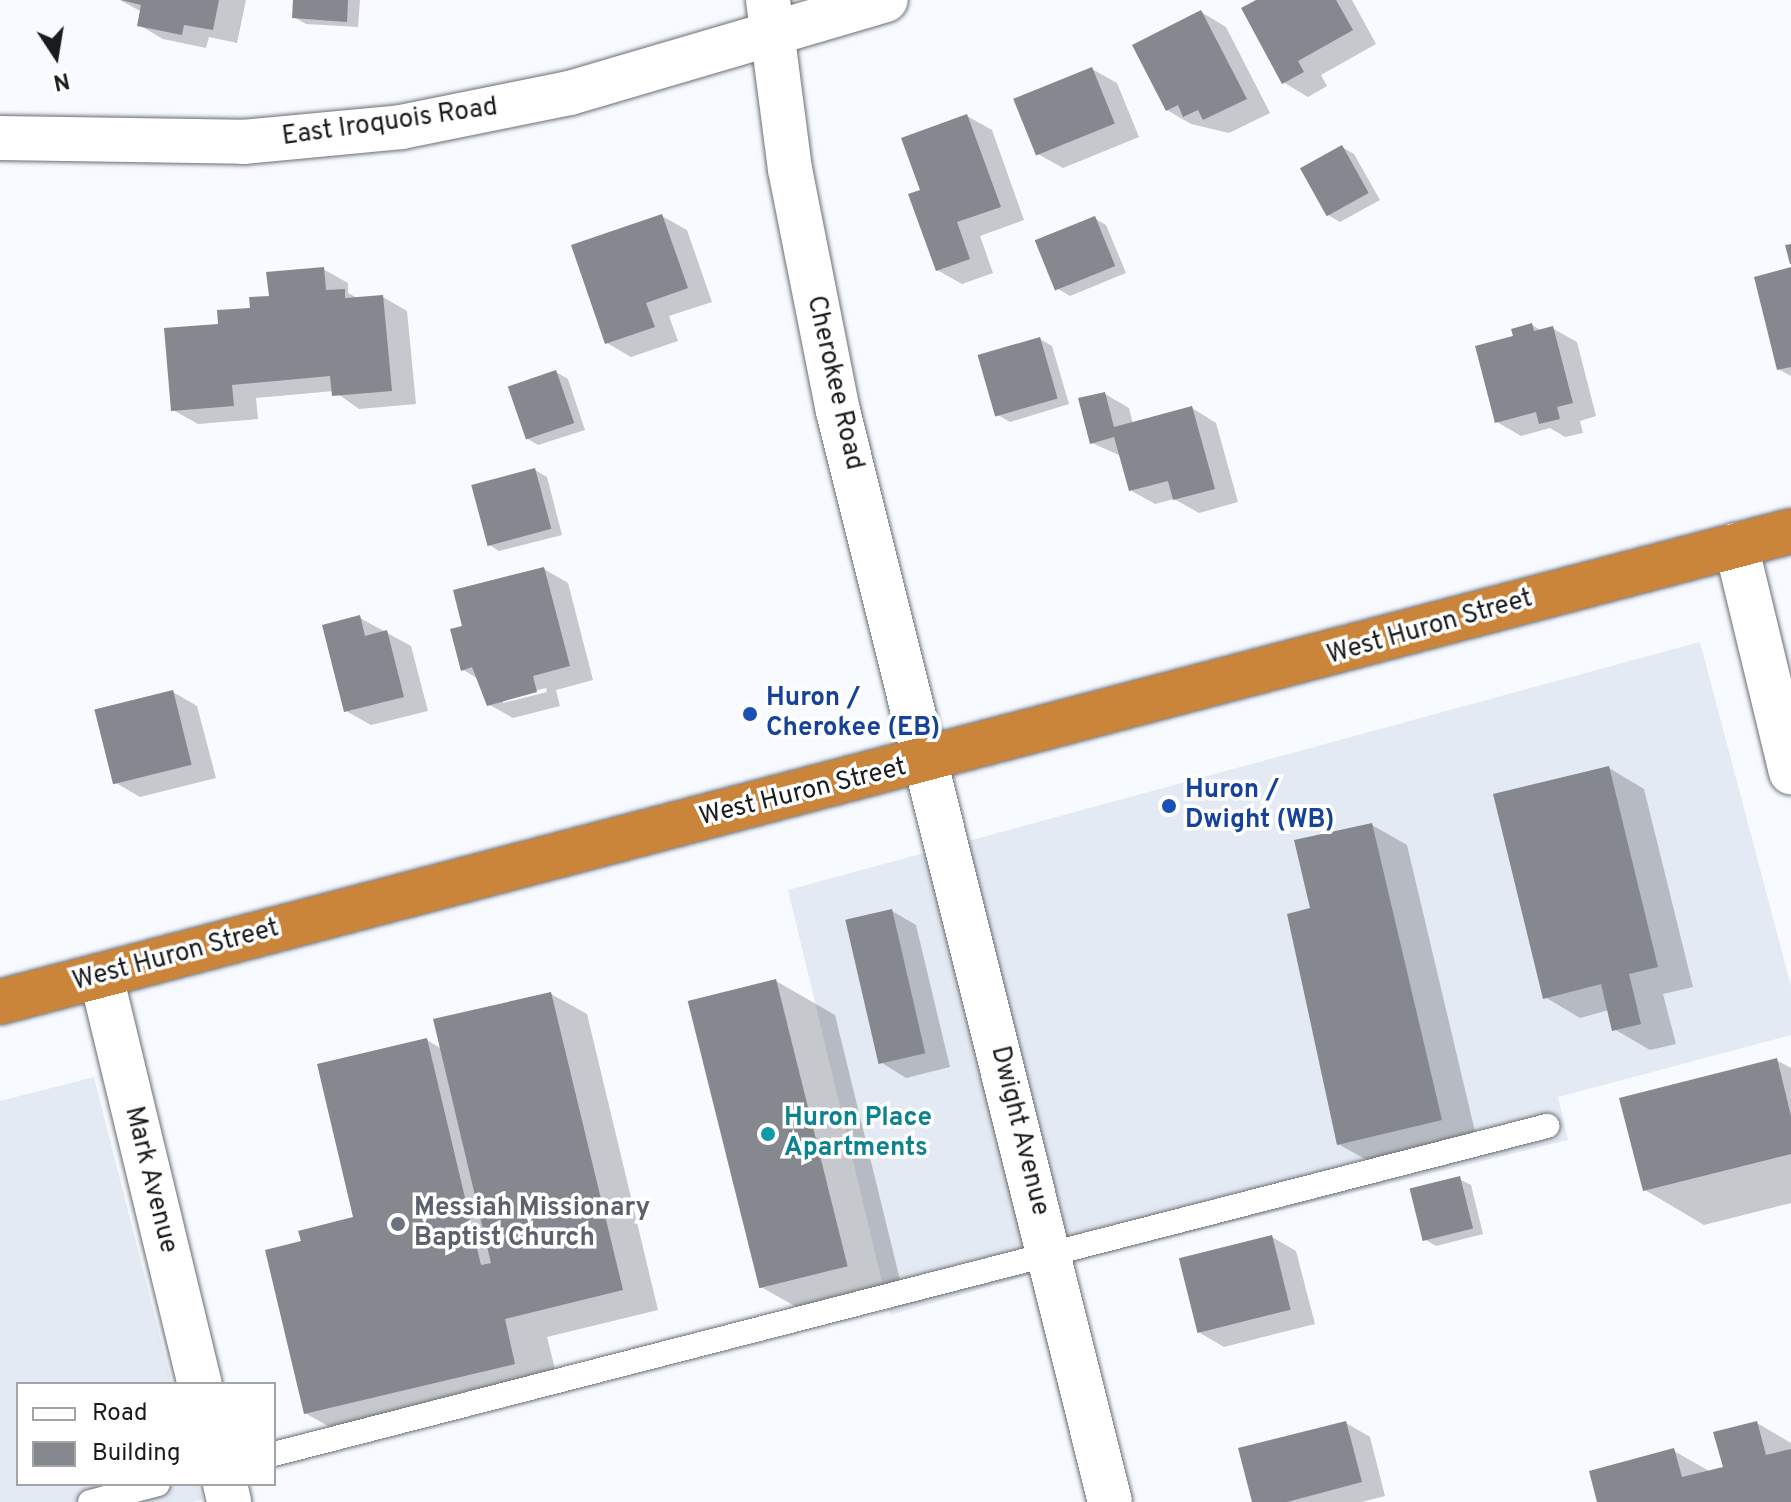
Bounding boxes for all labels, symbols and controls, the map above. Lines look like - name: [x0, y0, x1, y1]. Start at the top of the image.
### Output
- north arrow: [16, 16, 96, 96]
- text: N: [51, 65, 72, 95]
- street label: East Iroquois Road: [280, 92, 500, 154]
- street label: Cherokee Road: [799, 293, 869, 473]
- street label: West Huron Street: [1324, 584, 1536, 672]
- place label: Huron / Cherokee (EB): [766, 683, 940, 744]
- marker: Huron / Cherokee (EB): [741, 705, 759, 723]
- street label: West Huron Street: [696, 752, 910, 834]
- place label: Huron / Dwight (WB): [1185, 775, 1335, 836]
- marker: Huron / Dwight (WB): [1160, 797, 1178, 815]
- street label: West Huron Street: [70, 913, 282, 999]
- street label: Dwight Avenue: [983, 1043, 1055, 1219]
- street label: Mark Avenue: [117, 1103, 183, 1257]
- place label: Huron Place Apartments: [784, 1103, 932, 1164]
- marker: Huron Place Apartments: [759, 1125, 777, 1143]
- place label: Messiah Missionary Baptist Church: [414, 1193, 650, 1254]
- marker: Messiah Missionary Baptist Church: [389, 1215, 407, 1233]
- legend: [16, 1382, 276, 1486]
- text: Road: [92, 1399, 148, 1429]
- text: Building: [92, 1439, 181, 1469]

